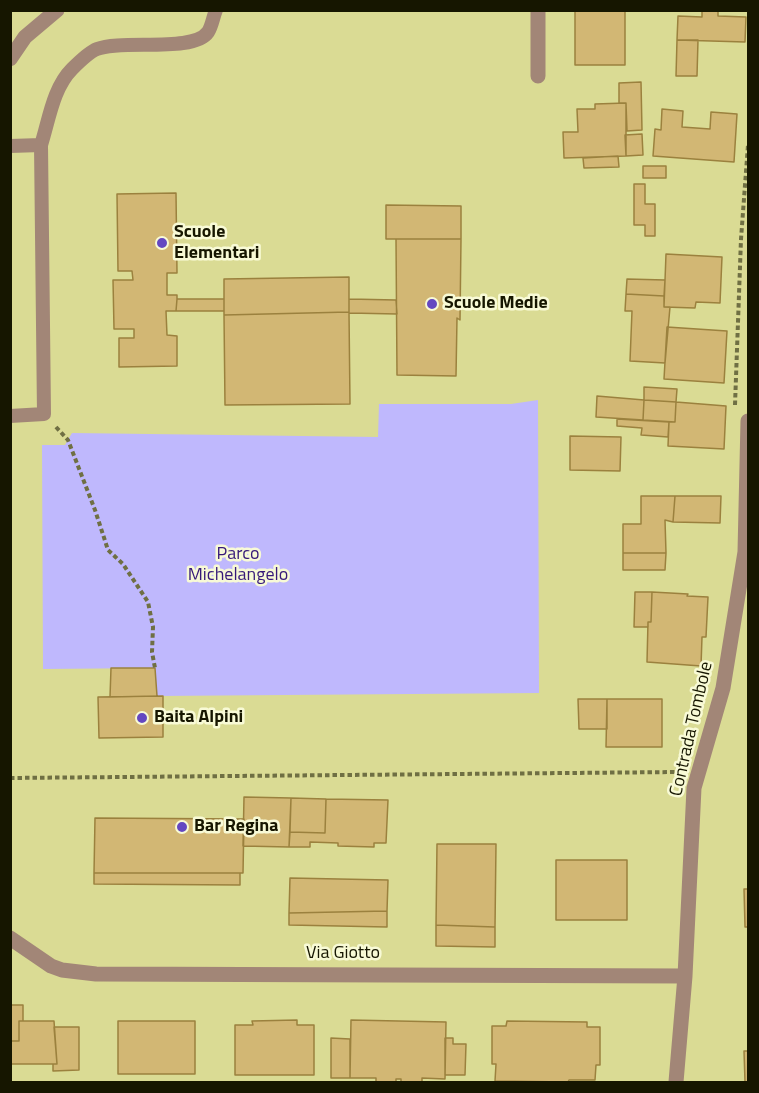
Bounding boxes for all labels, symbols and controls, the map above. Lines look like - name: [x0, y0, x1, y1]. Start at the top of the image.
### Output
- place label: Scuole Elementari: [174, 222, 259, 264]
- marker: Scuole Elementari: [155, 236, 169, 250]
- place label: Scuole Medie: [444, 293, 548, 315]
- marker: Scuole Medie: [425, 297, 439, 311]
- park label: Parco Michelangelo: [188, 544, 288, 586]
- street label: Contrada Tombole: [666, 660, 718, 798]
- place label: Baita Alpini: [154, 707, 243, 729]
- marker: Baita Alpini: [135, 711, 149, 725]
- place label: Bar Regina: [194, 816, 278, 838]
- marker: Bar Regina: [175, 820, 189, 834]
- street label: Via Giotto: [306, 943, 380, 965]

